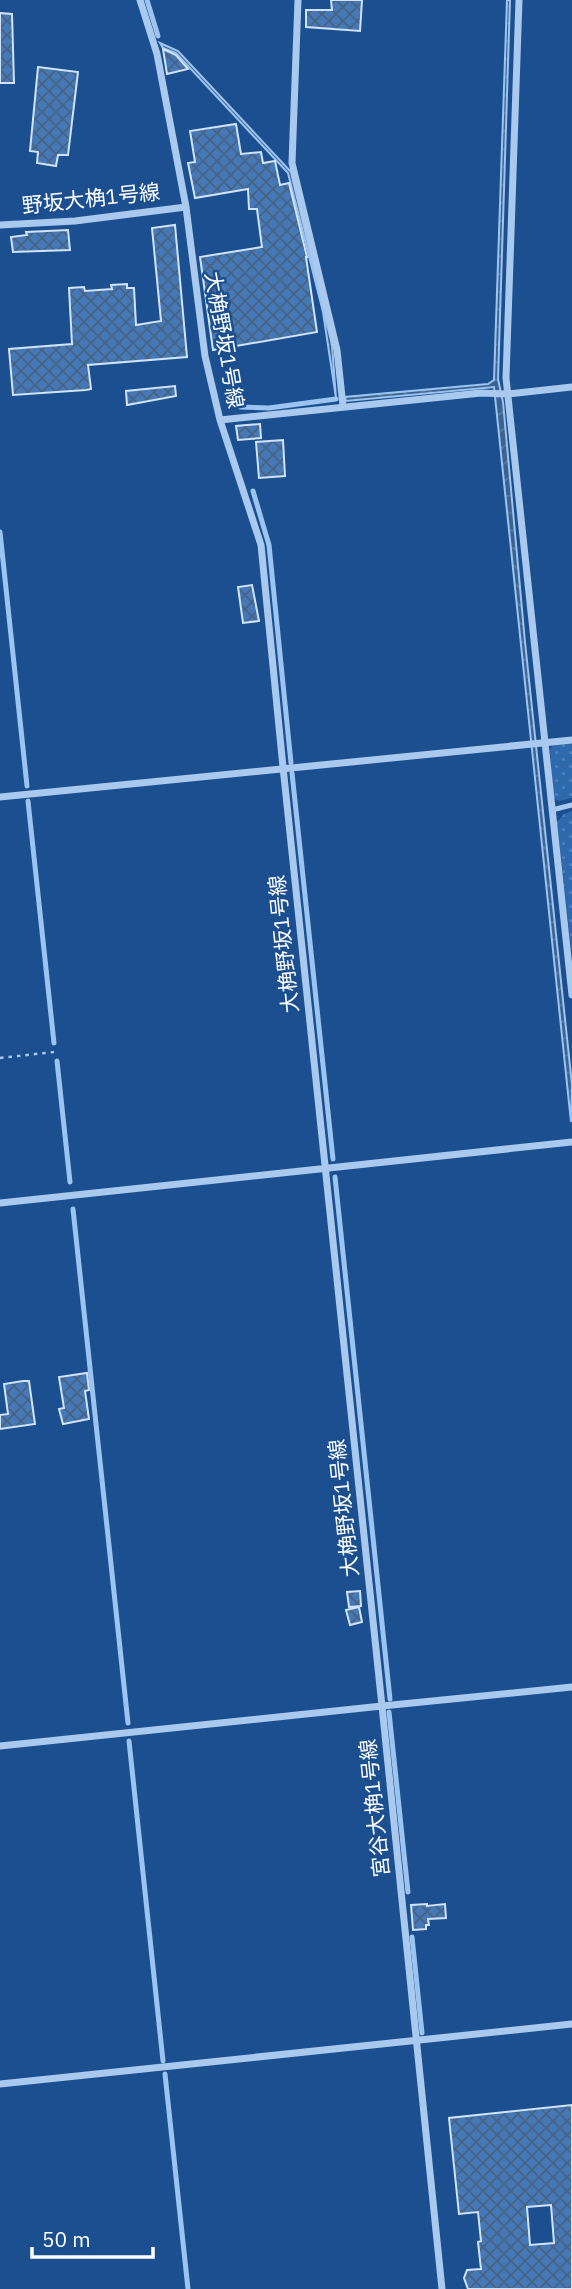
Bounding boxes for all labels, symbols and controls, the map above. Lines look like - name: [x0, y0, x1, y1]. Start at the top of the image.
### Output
- street label: 野坂大桷1号線: [21, 177, 161, 219]
- street label: 大桷野坂1号線: [199, 269, 251, 411]
- street label: 大桷野坂1号線: [262, 874, 304, 1014]
- street label: 大桷野坂1号線: [322, 1438, 364, 1578]
- street label: 宮谷大桷1号線: [353, 1738, 395, 1878]
- scale bar: [32, 2216, 152, 2260]
- text: 50 m: [42, 2225, 91, 2253]

